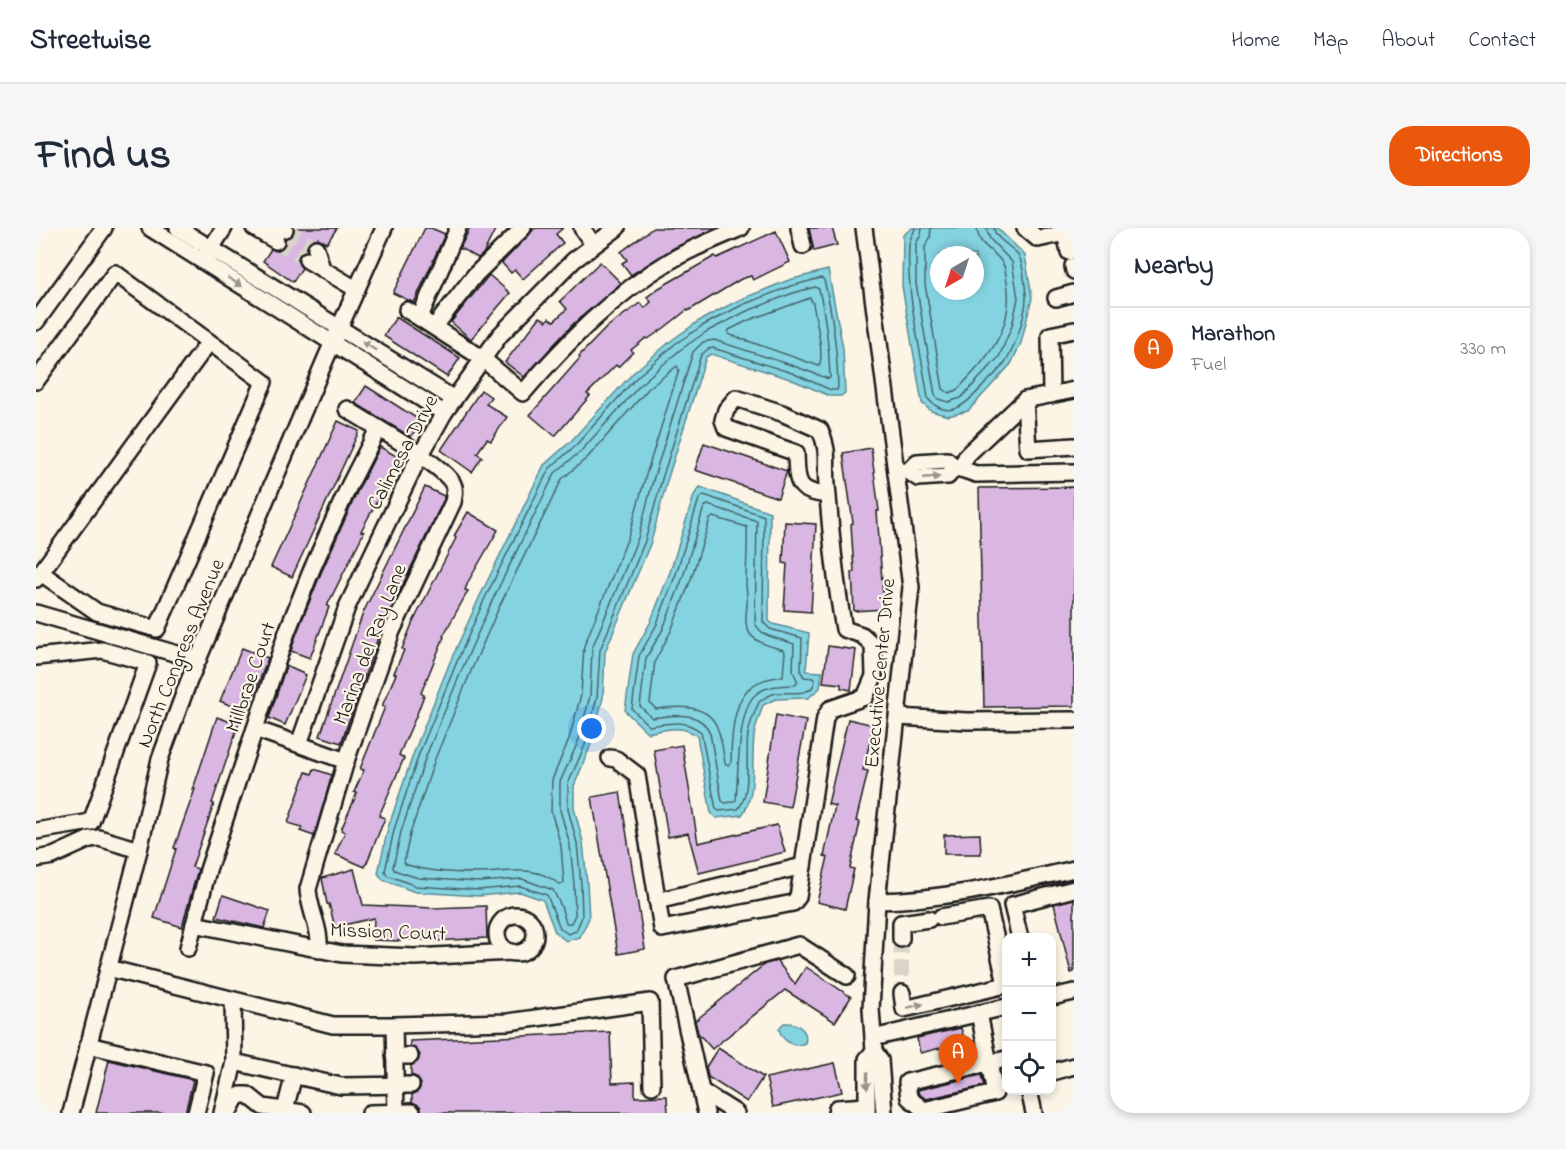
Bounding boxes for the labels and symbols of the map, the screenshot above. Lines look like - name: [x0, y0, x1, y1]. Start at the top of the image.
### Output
- north arrow: [930, 246, 984, 300]
- one-way arrow: [227, 276, 243, 287]
- one-way arrow: [361, 340, 377, 351]
- street label: Calimesa Drive: [361, 389, 447, 516]
- one-way arrow: [923, 472, 942, 482]
- street label: North Congress Avenue: [130, 554, 236, 754]
- street label: Marina del Ray Lane: [326, 559, 417, 730]
- street label: Executive Center Drive: [858, 576, 904, 769]
- street label: Millbrae Court: [219, 618, 285, 737]
- your location: [577, 714, 606, 743]
- street label: Mission Court: [329, 916, 447, 950]
- one-way arrow: [905, 1001, 924, 1011]
- pin: A: [938, 1034, 978, 1084]
- one-way arrow: [862, 1071, 872, 1090]

